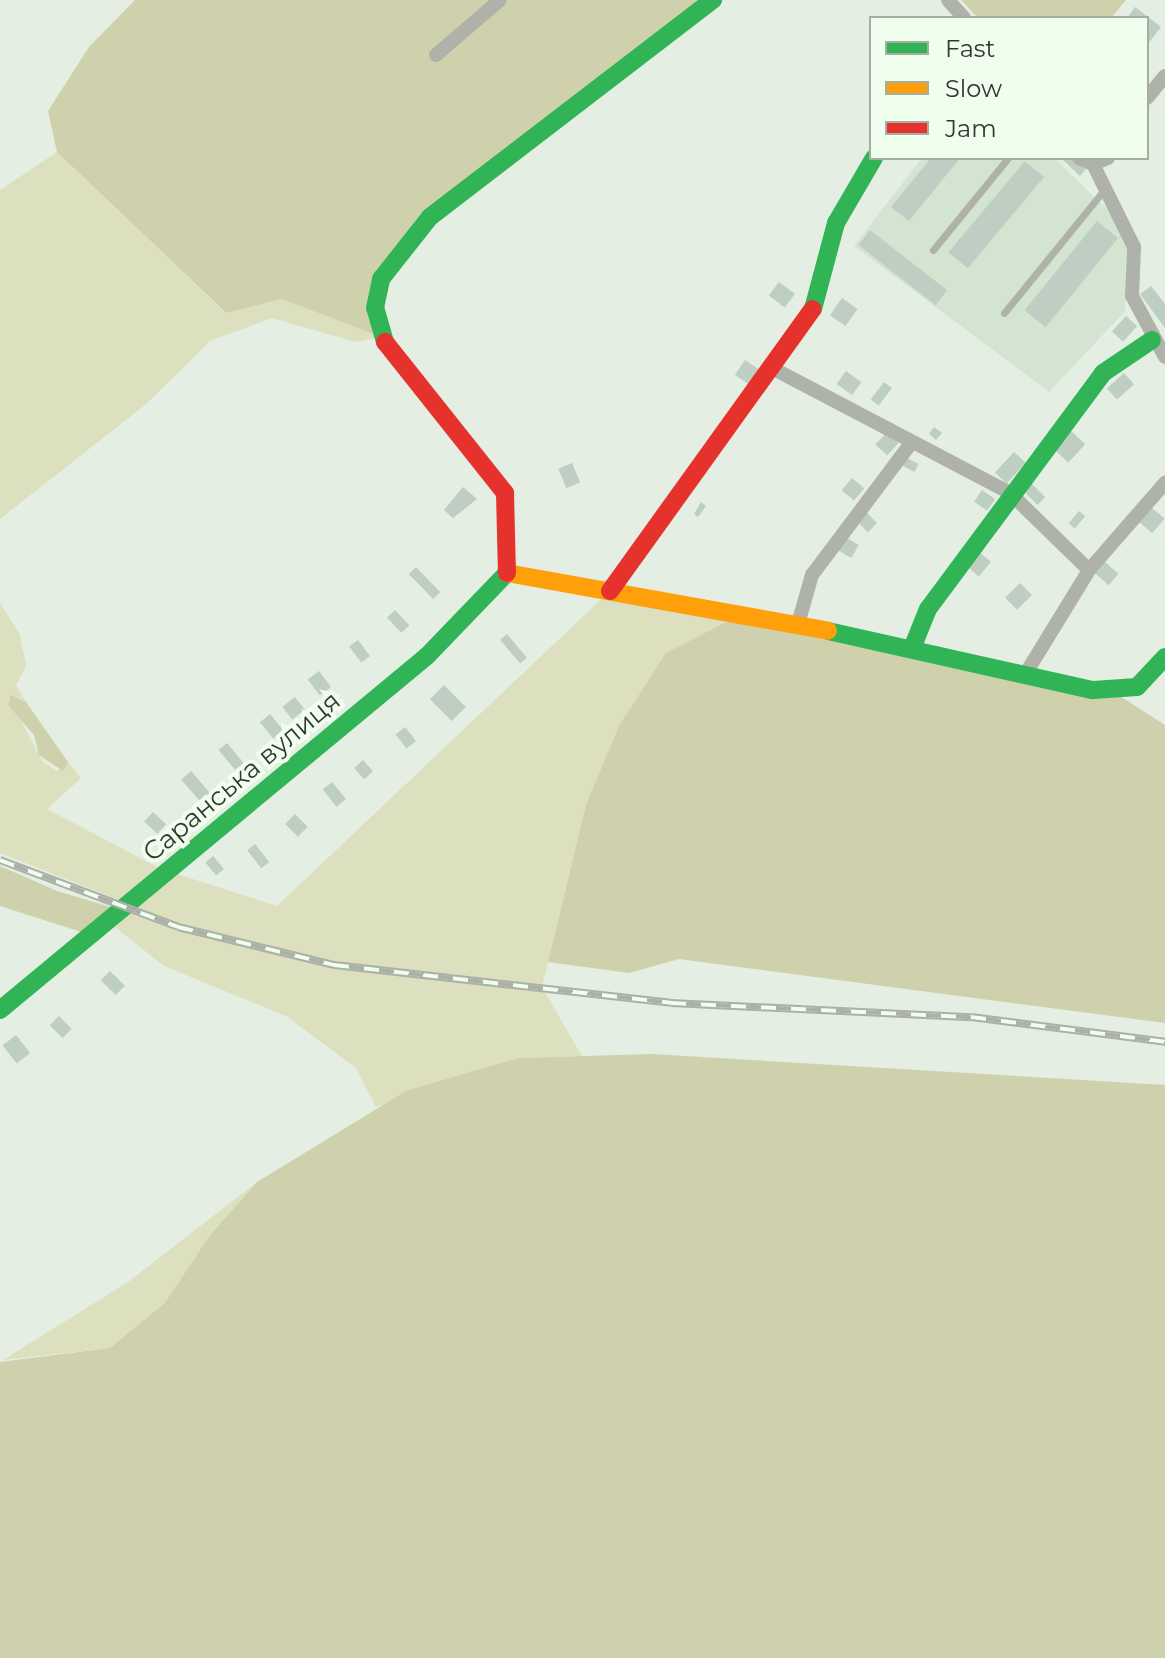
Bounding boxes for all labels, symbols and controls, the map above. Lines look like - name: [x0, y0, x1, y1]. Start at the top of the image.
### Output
- legend: [869, 16, 1149, 160]
- text: Fast: [945, 34, 995, 63]
- text: Slow: [945, 74, 1002, 103]
- text: Jam: [945, 114, 997, 143]
- street label: Саранська вулиця: [137, 685, 347, 869]

